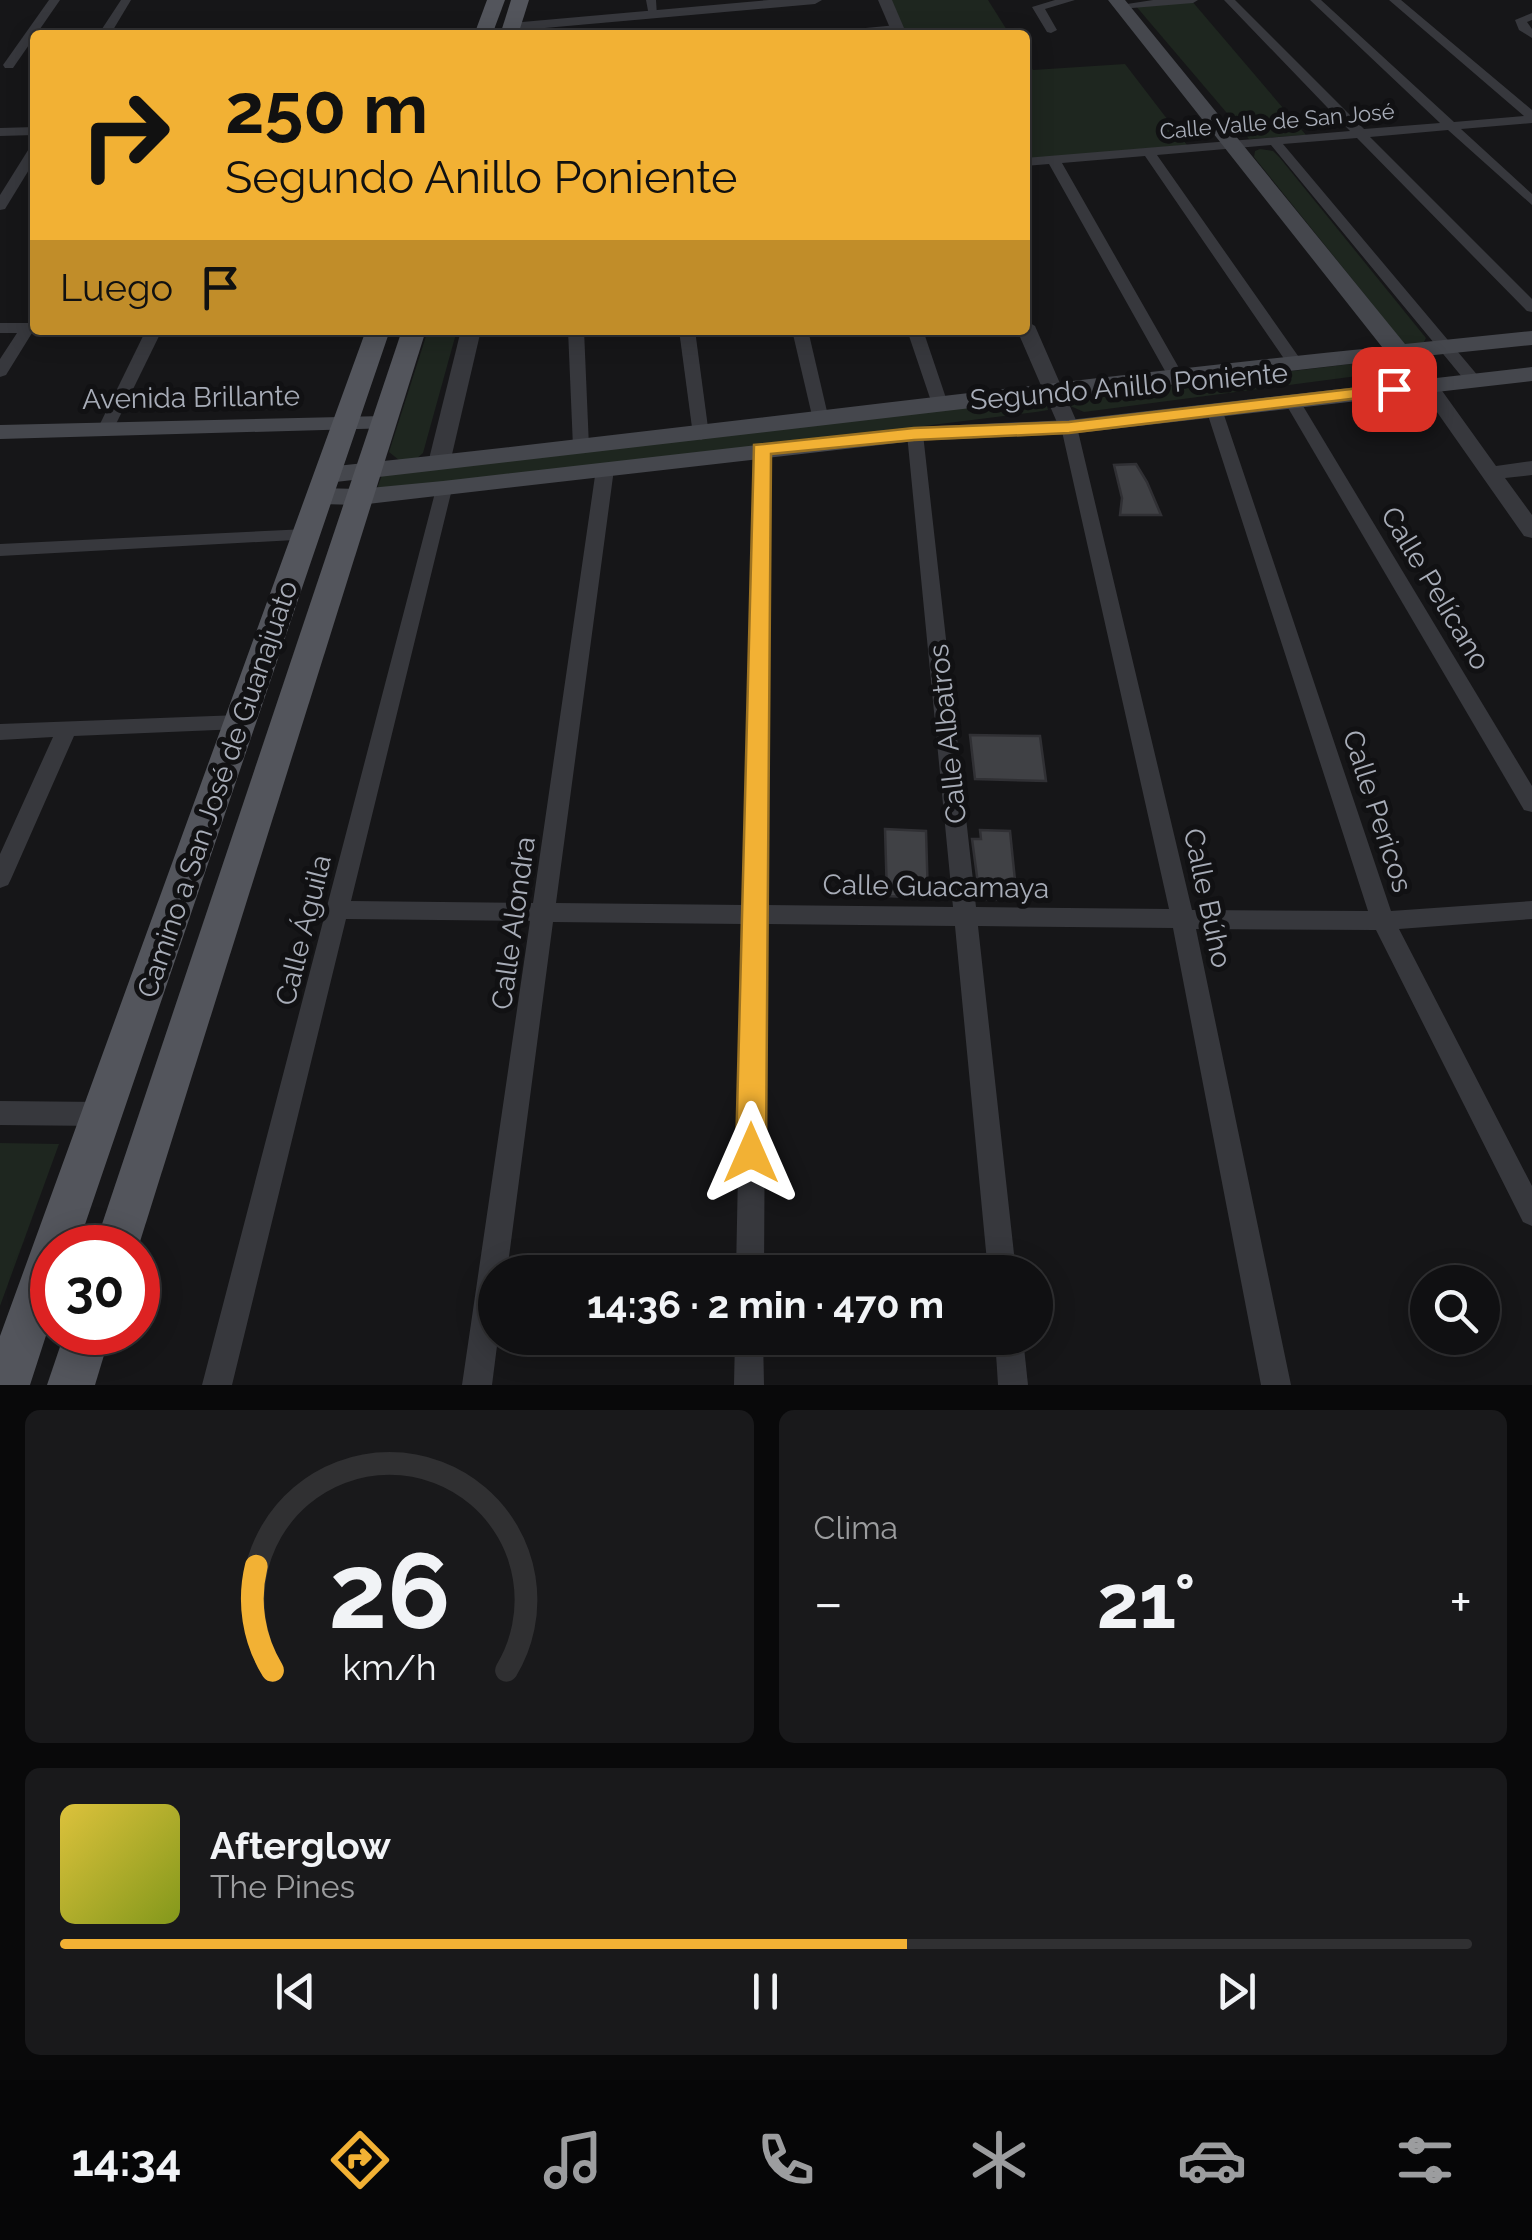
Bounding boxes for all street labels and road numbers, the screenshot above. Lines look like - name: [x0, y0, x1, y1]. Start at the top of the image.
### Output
- street label: Calle Valle de San José: [1159, 98, 1396, 144]
- street label: Segundo Anillo Poniente: [969, 356, 1289, 417]
- street label: Avenida Brillante: [82, 379, 300, 416]
- street label: Calle Pelícano: [1374, 501, 1497, 676]
- street label: Camino a San José de Guanajuato: [130, 576, 305, 1002]
- street label: Calle Albatros: [922, 643, 973, 825]
- street label: Calle Pericos: [1336, 726, 1419, 896]
- street label: Calle Búho: [1177, 825, 1238, 971]
- street label: Calle Alondra: [485, 834, 542, 1012]
- street label: Calle Águila: [269, 851, 338, 1009]
- street label: Calle Guacamaya: [822, 868, 1049, 905]

